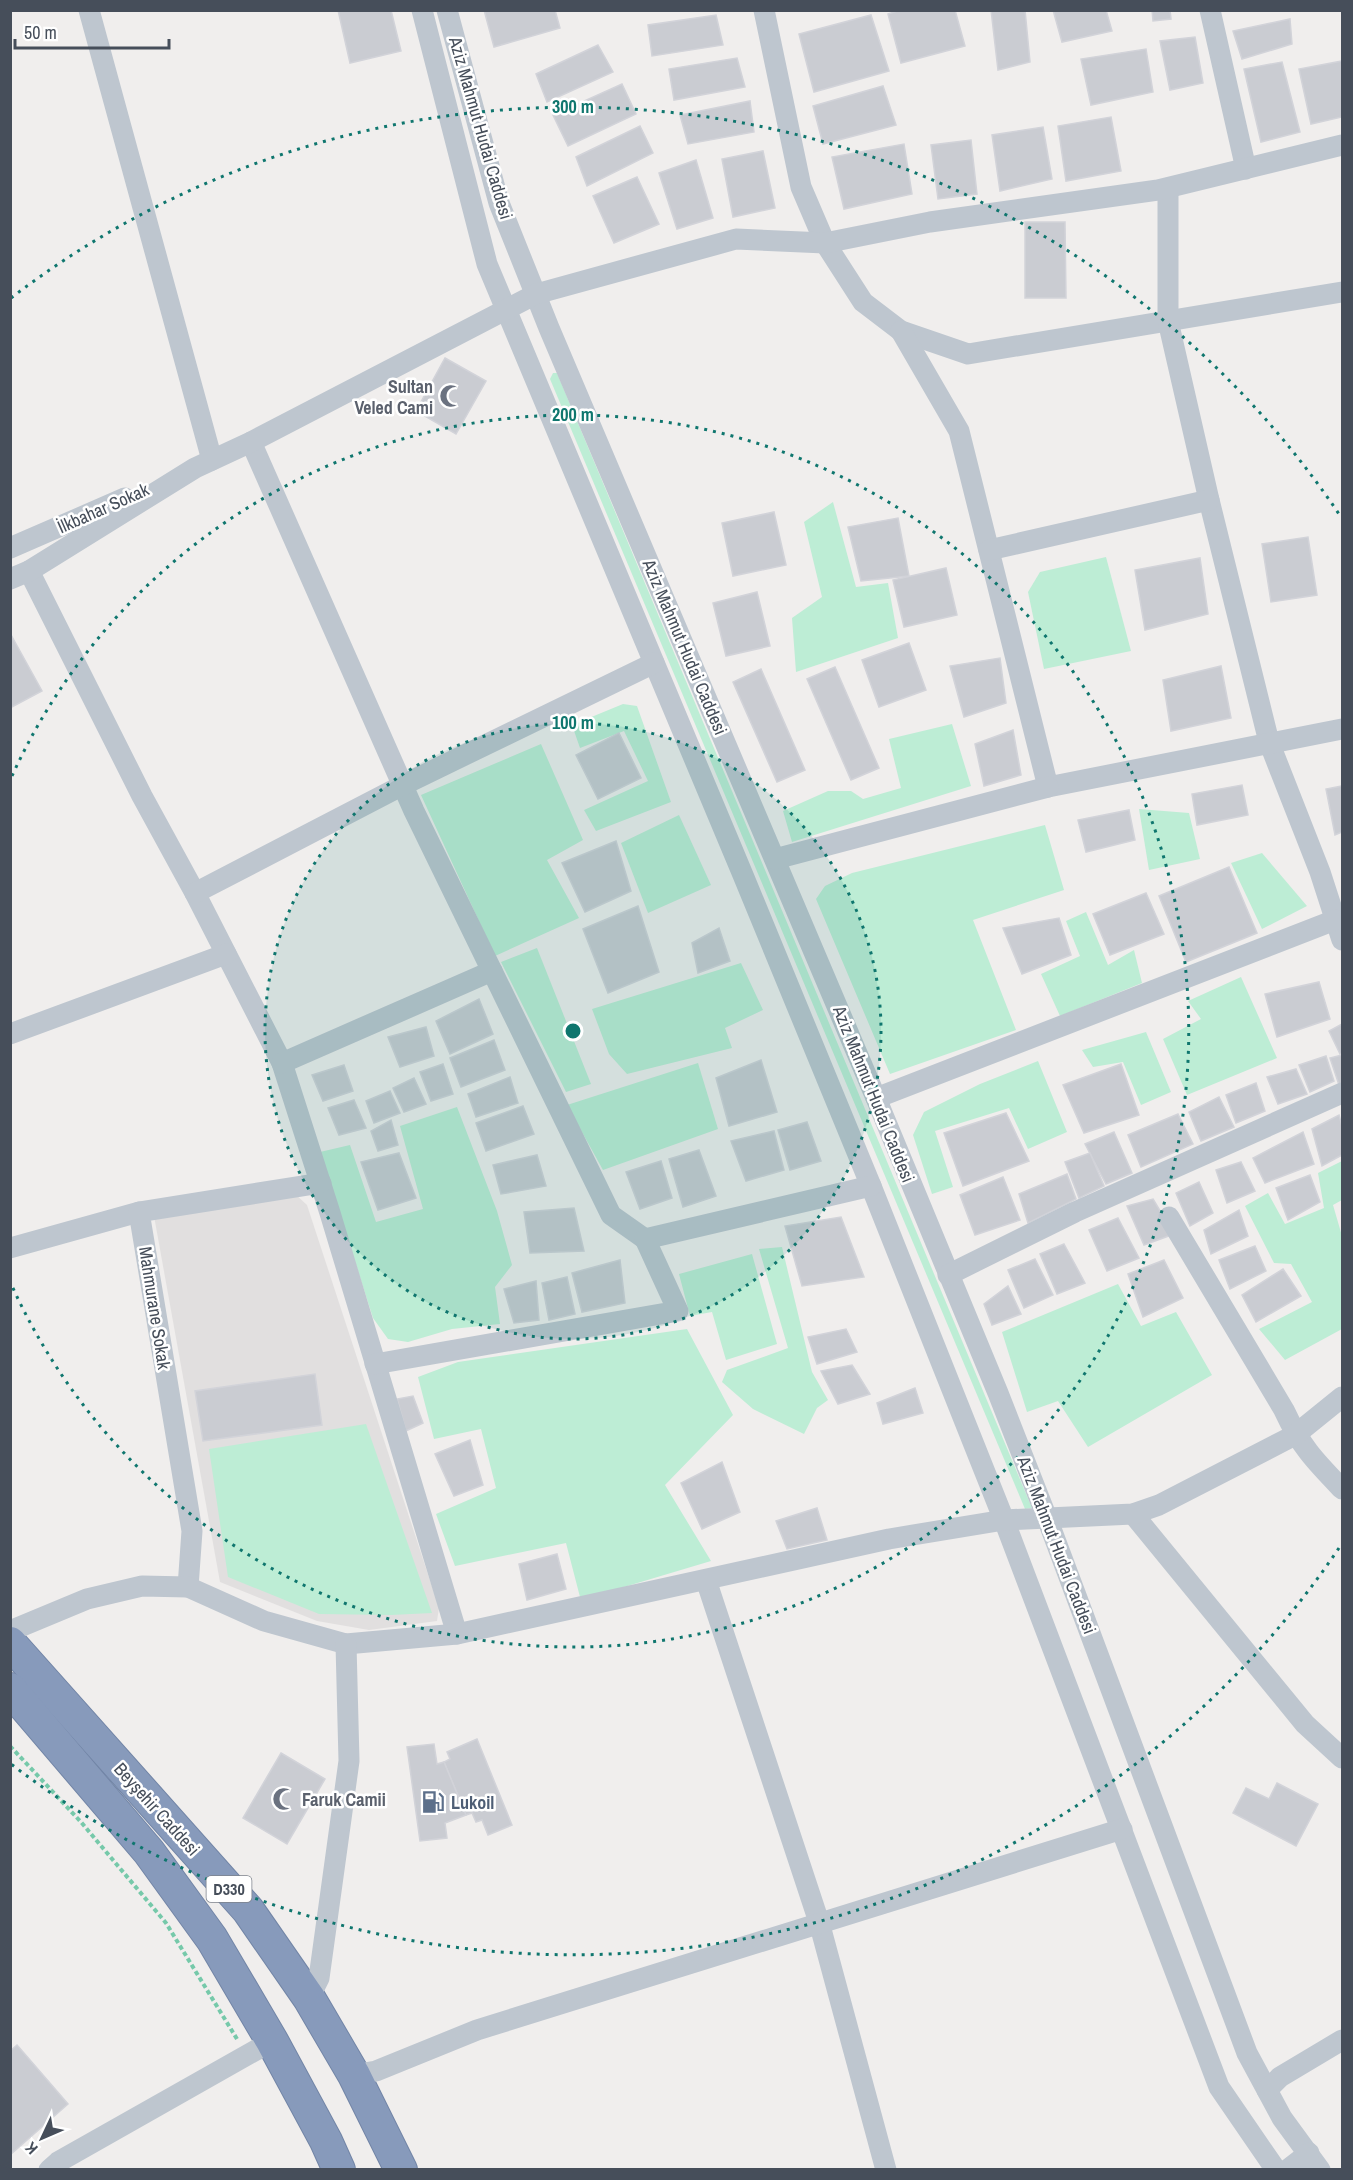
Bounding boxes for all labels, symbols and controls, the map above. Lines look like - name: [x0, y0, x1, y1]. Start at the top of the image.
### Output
- scale bar: [15, 12, 170, 50]
- text: 50 m: [24, 20, 57, 45]
- street label: Aziz Mahmut Hudai Caddesi: [443, 33, 519, 222]
- text: 300 m: [552, 94, 594, 119]
- place label: Sultan Veled Cami: [355, 374, 433, 420]
- mosque icon: Sultan Veled Cami: [438, 383, 464, 409]
- text: 200 m: [552, 402, 594, 427]
- street label: İlkbahar Sokak: [53, 476, 153, 539]
- street label: Aziz Mahmut Hudai Caddesi: [636, 554, 733, 739]
- text: 100 m: [552, 710, 594, 735]
- street label: Aziz Mahmut Hudai Caddesi: [827, 1001, 921, 1186]
- centre of rings: [563, 1021, 583, 1041]
- street label: Mahmurane Sokak: [133, 1245, 177, 1372]
- street label: Aziz Mahmut Hudai Caddesi: [1011, 1452, 1102, 1638]
- street label: Beyşehir Caddesi: [108, 1757, 206, 1861]
- mosque icon: Faruk Camii: [271, 1786, 297, 1812]
- place label: Faruk Camii: [302, 1787, 386, 1812]
- fuel station icon: Lukoil: [420, 1789, 446, 1815]
- place label: Lukoil: [451, 1790, 494, 1815]
- road number: D330: [206, 1876, 252, 1902]
- north arrow: [12, 2108, 72, 2168]
- text: K: [20, 2137, 42, 2159]

